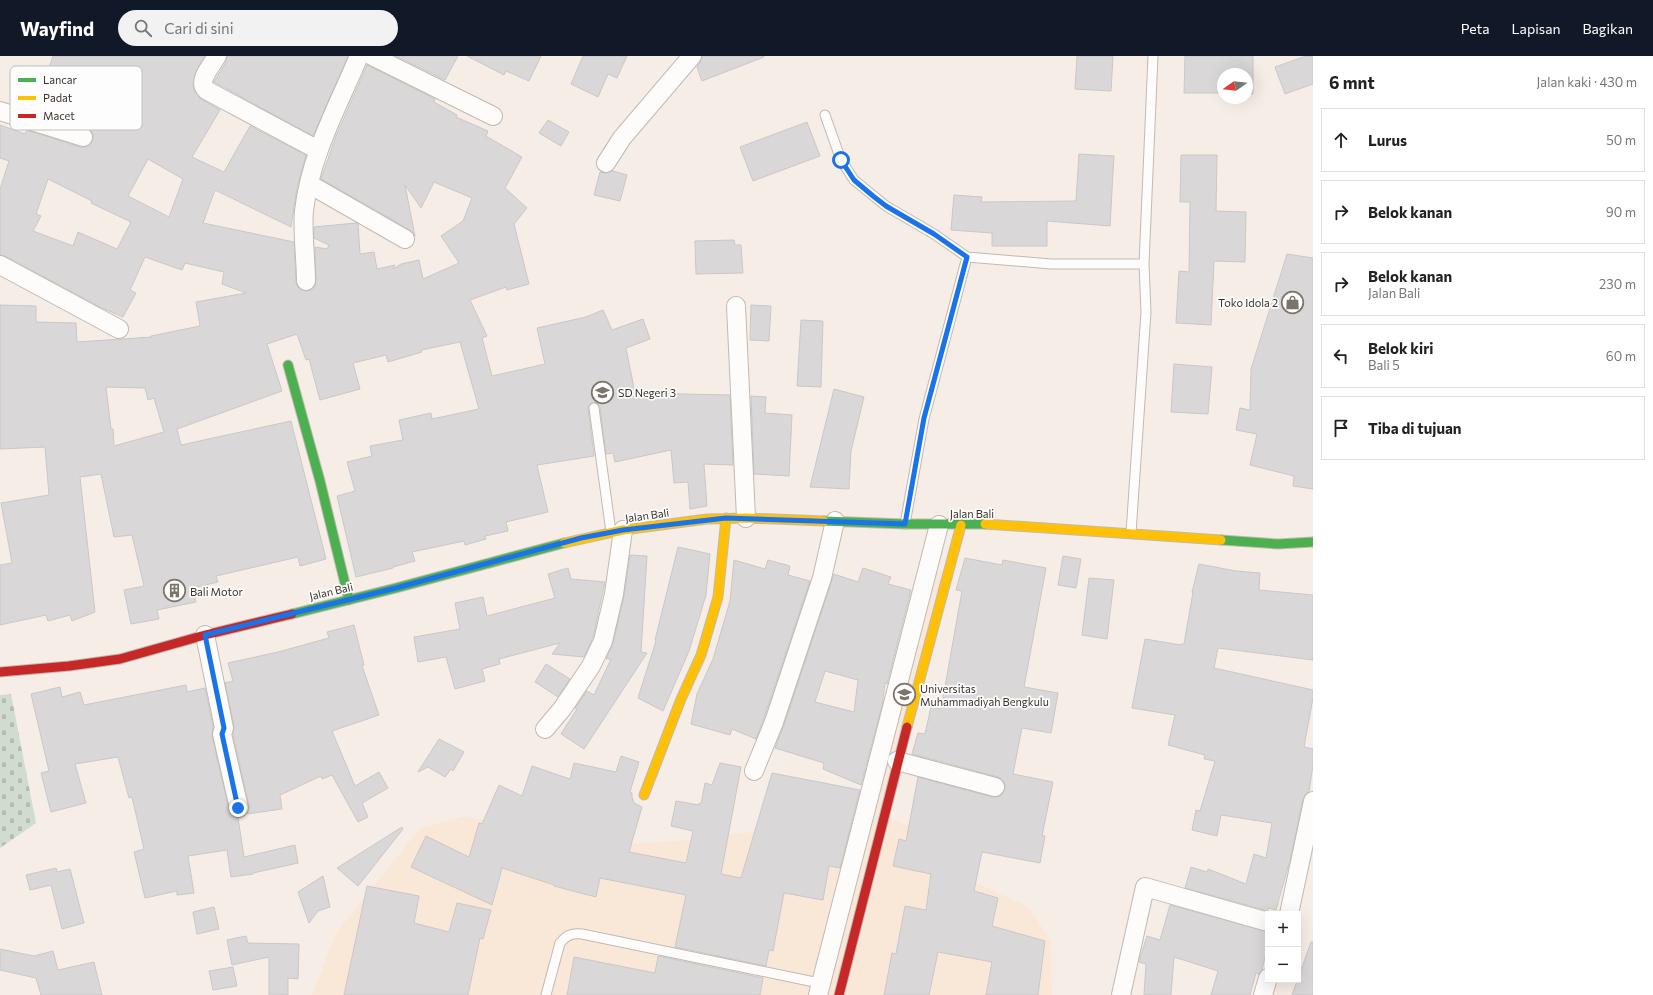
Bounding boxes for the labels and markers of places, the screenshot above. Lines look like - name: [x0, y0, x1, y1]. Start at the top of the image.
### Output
- shop icon: Toko Idola 2: [1280, 289, 1306, 315]
- place label: Toko Idola 2: [1218, 296, 1278, 309]
- school or university icon: SD Negeri 3: [590, 379, 616, 405]
- place label: SD Negeri 3: [618, 386, 676, 399]
- building icon: Bali Motor: [161, 578, 187, 604]
- place label: Bali Motor: [190, 585, 244, 598]
- school or university icon: Universitas Muhammadiyah Bengkulu: [891, 681, 917, 707]
- place label: Universitas Muhammadiyah Bengkulu: [920, 682, 1049, 708]

